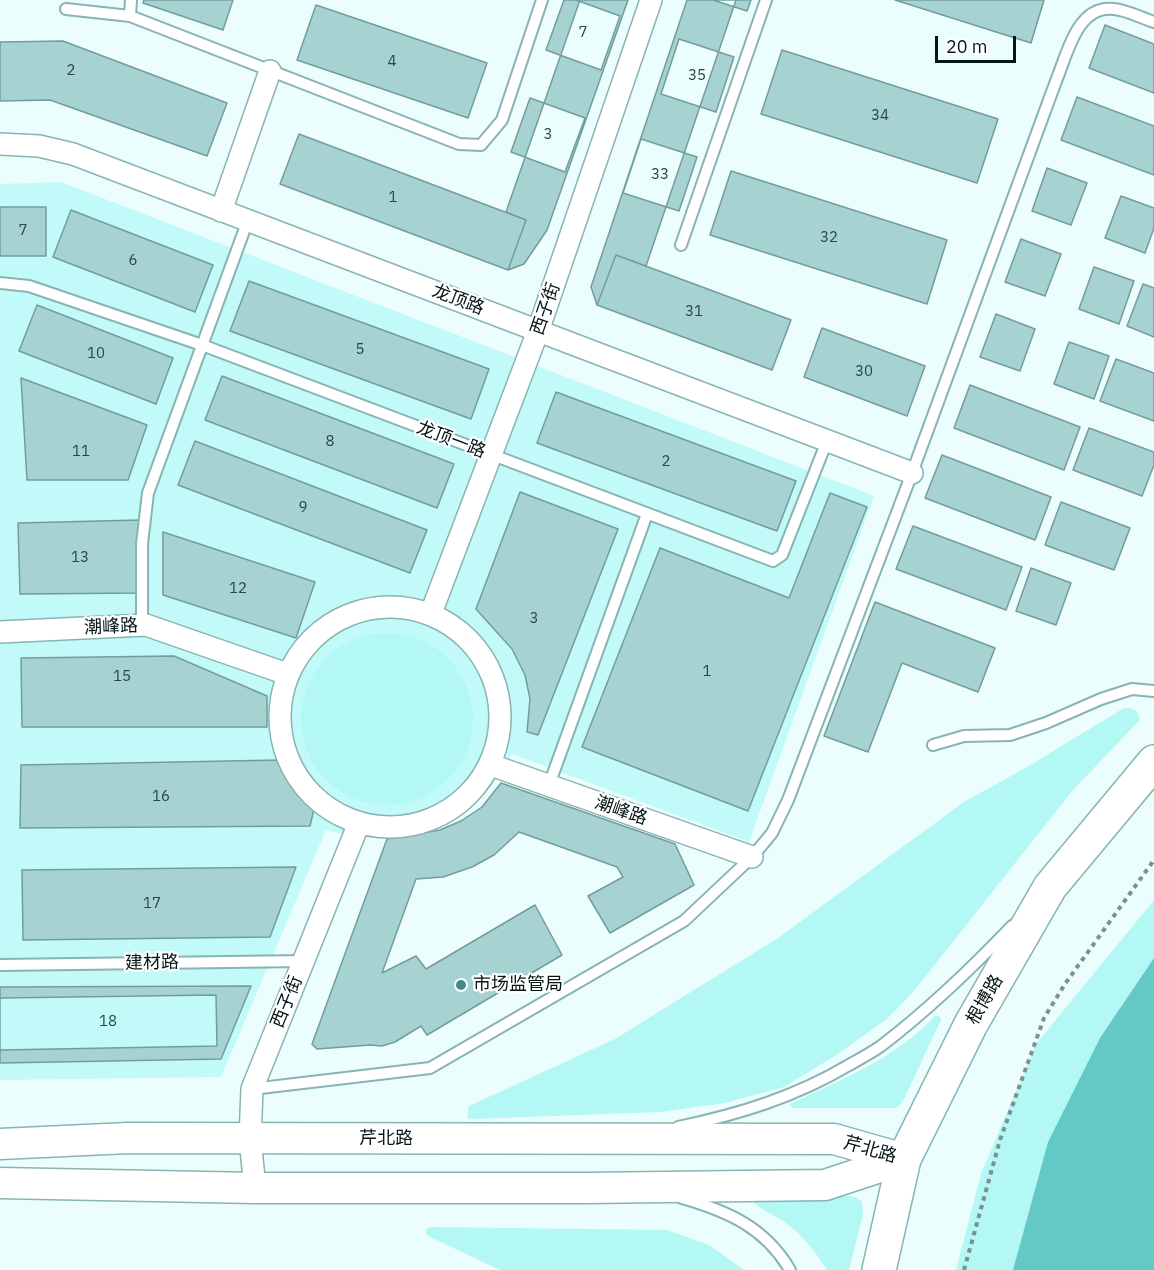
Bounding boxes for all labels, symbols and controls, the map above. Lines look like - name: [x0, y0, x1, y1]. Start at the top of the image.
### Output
- house number: 7: [579, 24, 587, 42]
- scale bar: [938, 24, 1019, 62]
- text: 20 m: [946, 35, 988, 58]
- house number: 4: [388, 53, 396, 71]
- house number: 2: [67, 62, 75, 80]
- house number: 35: [688, 67, 706, 85]
- house number: 34: [871, 107, 889, 125]
- house number: 3: [544, 126, 552, 144]
- house number: 33: [651, 166, 669, 184]
- house number: 1: [389, 189, 397, 207]
- house number: 7: [19, 222, 27, 240]
- house number: 32: [820, 229, 838, 247]
- house number: 6: [129, 252, 137, 270]
- street label: 龙顶路: [429, 280, 487, 320]
- street label: 西子街: [527, 280, 565, 338]
- house number: 31: [685, 303, 703, 321]
- house number: 5: [356, 341, 364, 359]
- house number: 10: [87, 345, 105, 363]
- house number: 30: [855, 363, 873, 381]
- street label: 龙顶一路: [414, 417, 488, 463]
- house number: 8: [326, 433, 334, 451]
- house number: 11: [72, 443, 90, 461]
- house number: 2: [662, 453, 670, 471]
- house number: 9: [299, 499, 307, 517]
- house number: 13: [71, 549, 89, 567]
- house number: 12: [229, 580, 247, 598]
- house number: 3: [530, 610, 538, 628]
- street label: 潮峰路: [84, 615, 138, 639]
- house number: 1: [703, 663, 711, 681]
- house number: 15: [113, 668, 131, 686]
- house number: 16: [152, 788, 170, 806]
- street label: 潮峰路: [592, 792, 650, 830]
- house number: 17: [143, 895, 161, 913]
- street label: 建材路: [125, 952, 179, 974]
- street label: 根博路: [962, 971, 1008, 1029]
- street label: 西子街: [267, 973, 307, 1031]
- place label: 市场监管局: [473, 974, 563, 996]
- marker: 市场监管局: [454, 978, 468, 992]
- house number: 18: [99, 1013, 117, 1031]
- street label: 芹北路: [359, 1128, 413, 1150]
- street label: 芹北路: [841, 1132, 899, 1168]

